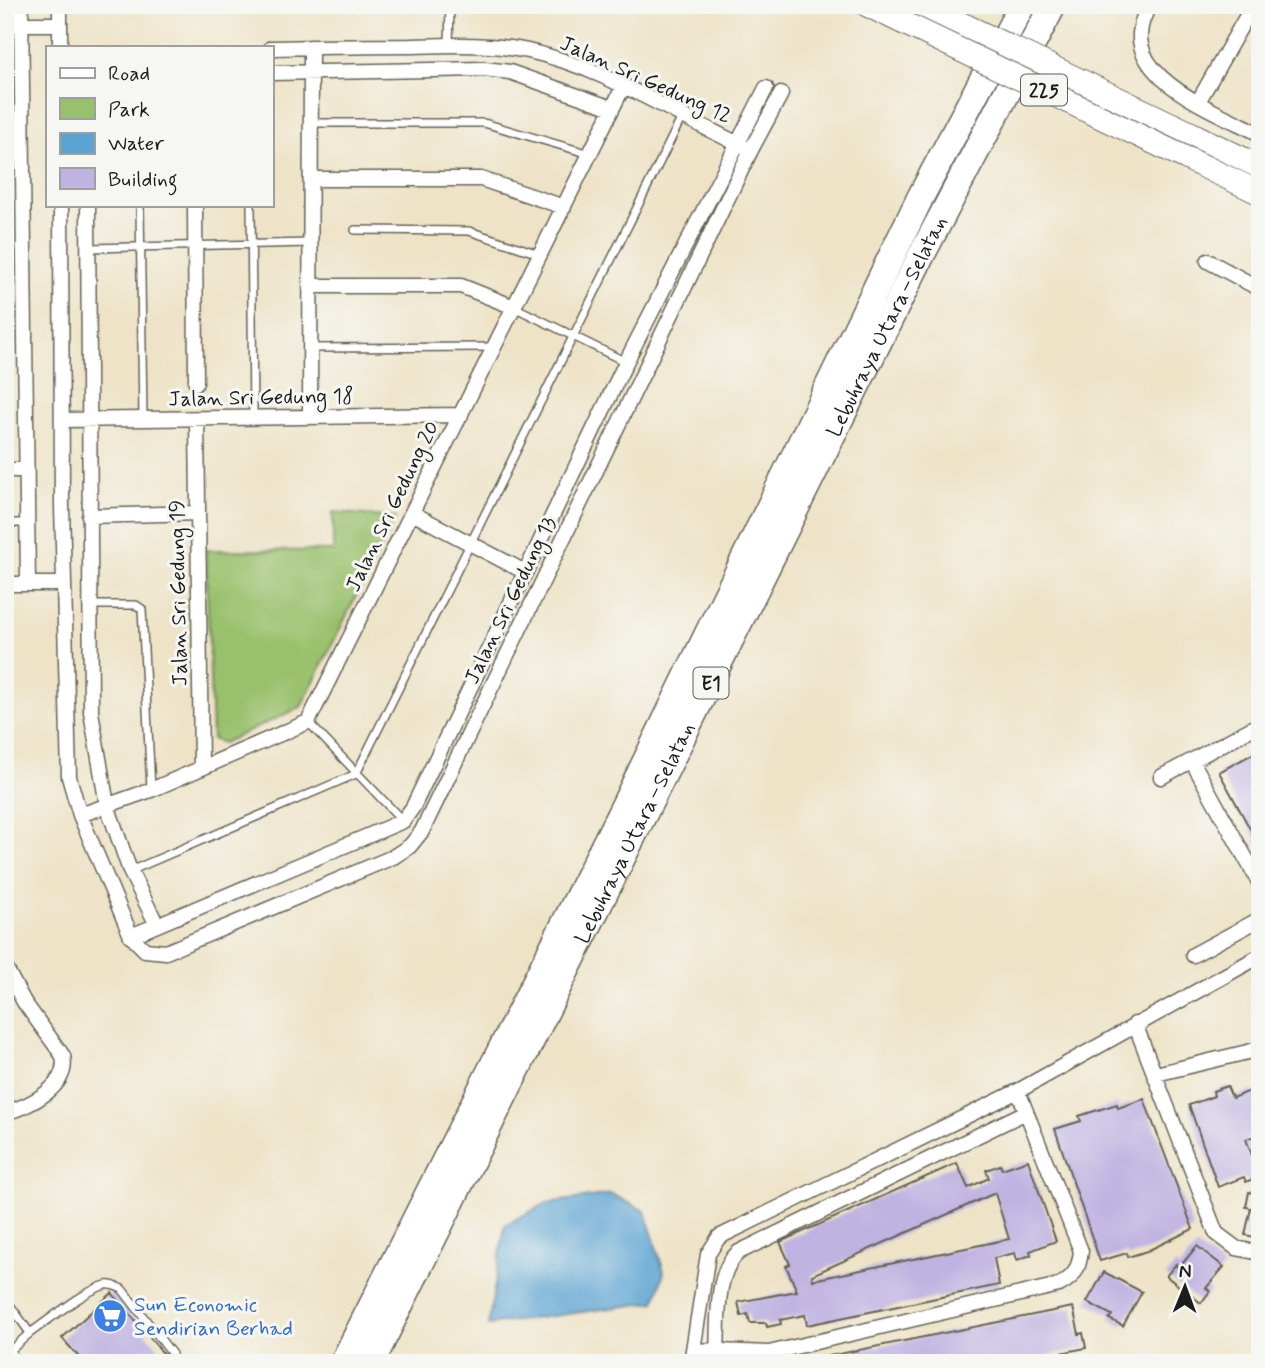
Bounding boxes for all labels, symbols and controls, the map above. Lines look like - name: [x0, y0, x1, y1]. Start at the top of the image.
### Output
- street label: Jalan Sri Gedung 12: [555, 30, 736, 131]
- legend: [46, 46, 273, 206]
- text: Road: [108, 60, 150, 88]
- road number: 225: [1021, 74, 1067, 106]
- text: Park: [108, 96, 150, 124]
- text: Water: [108, 130, 164, 158]
- text: Building: [108, 166, 178, 196]
- street label: Lebuhraya Utara–Selatan: [820, 211, 955, 442]
- street label: Jalan Sri Gedung 18: [168, 382, 354, 415]
- street label: Jalan Sri Gedung 20: [339, 416, 447, 597]
- street label: Jalan Sri Gedung 19: [163, 500, 196, 686]
- street label: Jalan Sri Gedung 13: [458, 512, 564, 689]
- road number: E1: [694, 668, 728, 698]
- street label: Lebuhraya Utara–Selatan: [569, 718, 702, 949]
- north arrow: [1150, 1252, 1220, 1322]
- text: N: [1179, 1259, 1192, 1284]
- place label: Sun Economic Sendirian Berhad: [134, 1291, 293, 1343]
- supermarket icon: Sun Economic Sendirian Berhad: [91, 1297, 129, 1335]

